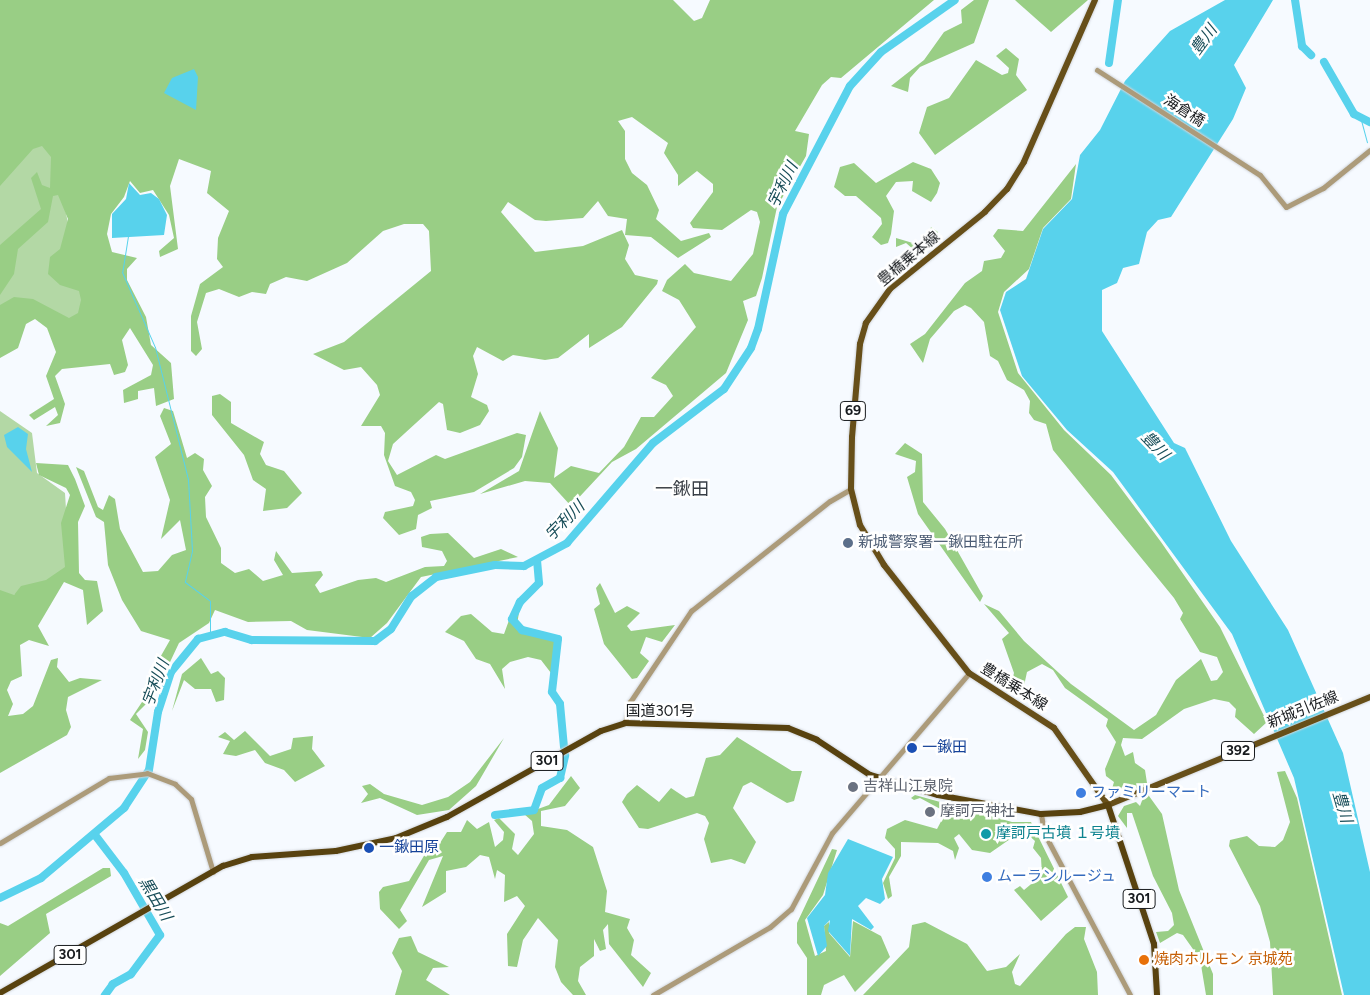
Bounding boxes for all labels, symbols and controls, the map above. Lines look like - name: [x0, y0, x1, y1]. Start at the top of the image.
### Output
- water label: 豊川: [1187, 21, 1221, 59]
- street label: 海倉橋: [1160, 91, 1208, 131]
- water label: 宇利川: [764, 159, 802, 211]
- street label: 豊橋乗本線: [874, 228, 944, 290]
- road number: 69: [839, 400, 867, 422]
- water label: 豊川: [1137, 428, 1173, 464]
- district label: 一鍬田: [655, 478, 709, 500]
- water label: 宇利川: [541, 497, 589, 545]
- place label: 新城警察署一鍬田駐在所: [858, 534, 1023, 552]
- marker: 新城警察署一鍬田駐在所: [842, 537, 854, 549]
- water label: 宇利川: [138, 657, 174, 709]
- street label: 豊橋乗本線: [977, 659, 1051, 715]
- street label: 新城引佐線: [1265, 688, 1341, 732]
- street label: 国道301号: [626, 703, 694, 721]
- place label: 一鍬田: [922, 739, 967, 757]
- road number: 392: [1220, 739, 1256, 762]
- marker: 一鍬田: [906, 742, 918, 754]
- road number: 301: [530, 749, 564, 772]
- place label: 吉祥山江泉院: [863, 778, 953, 796]
- marker: 吉祥山江泉院: [847, 781, 859, 793]
- place label: ファミリーマート: [1091, 784, 1211, 802]
- marker: ファミリーマート: [1075, 787, 1087, 799]
- water label: 豊川: [1328, 789, 1356, 825]
- place label: 摩訶戸神社: [940, 803, 1015, 821]
- marker: 摩訶戸神社: [924, 806, 936, 818]
- place label: 摩訶戸古墳 １号墳: [996, 825, 1120, 843]
- marker: 摩訶戸古墳 １号墳: [980, 828, 992, 840]
- place label: 一鍬田原: [379, 839, 439, 857]
- marker: 一鍬田原: [363, 842, 375, 854]
- place label: ムーランルージュ: [997, 868, 1117, 886]
- marker: ムーランルージュ: [981, 871, 993, 883]
- water label: 黒田川: [134, 873, 176, 925]
- road number: 301: [1122, 888, 1156, 911]
- road number: 301: [52, 944, 88, 966]
- place label: 焼肉ホルモン 京城苑: [1154, 951, 1293, 969]
- marker: 焼肉ホルモン 京城苑: [1138, 954, 1150, 966]

